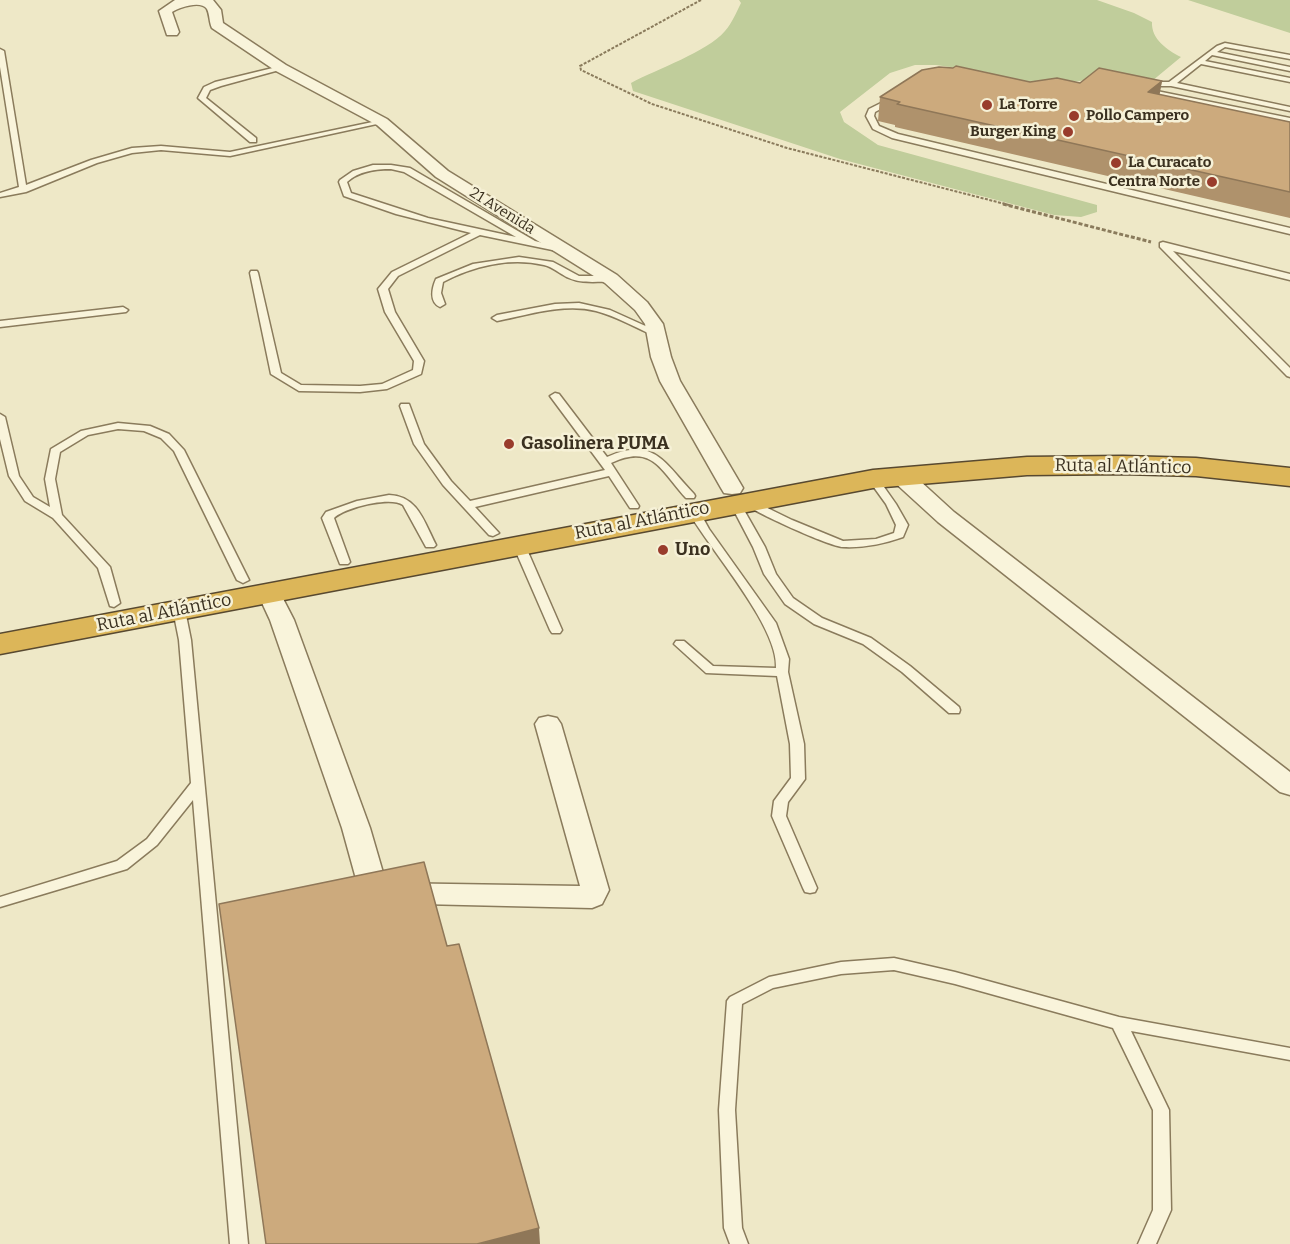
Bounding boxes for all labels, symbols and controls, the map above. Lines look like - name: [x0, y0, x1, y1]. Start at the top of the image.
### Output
- place label: La Torre: [999, 96, 1058, 114]
- marker: La Torre: [980, 98, 994, 112]
- place label: Pollo Campero: [1086, 107, 1189, 125]
- marker: Pollo Campero: [1067, 109, 1081, 123]
- place label: Burger King: [970, 123, 1056, 141]
- marker: Burger King: [1061, 125, 1075, 139]
- place label: La Curacato: [1128, 154, 1211, 172]
- marker: La Curacato: [1109, 156, 1123, 170]
- place label: Centra Norte: [1108, 173, 1200, 191]
- marker: Centra Norte: [1205, 175, 1219, 189]
- street label: 21 Avenida: [466, 184, 538, 238]
- place label: Gasolinera PUMA: [521, 433, 669, 455]
- marker: Gasolinera PUMA: [502, 437, 516, 451]
- street label: Ruta al Atlántico: [1054, 455, 1192, 479]
- street label: Ruta al Atlántico: [573, 497, 711, 545]
- place label: Uno: [675, 539, 710, 561]
- marker: Uno: [656, 543, 670, 557]
- street label: Ruta al Atlántico: [95, 589, 233, 637]

